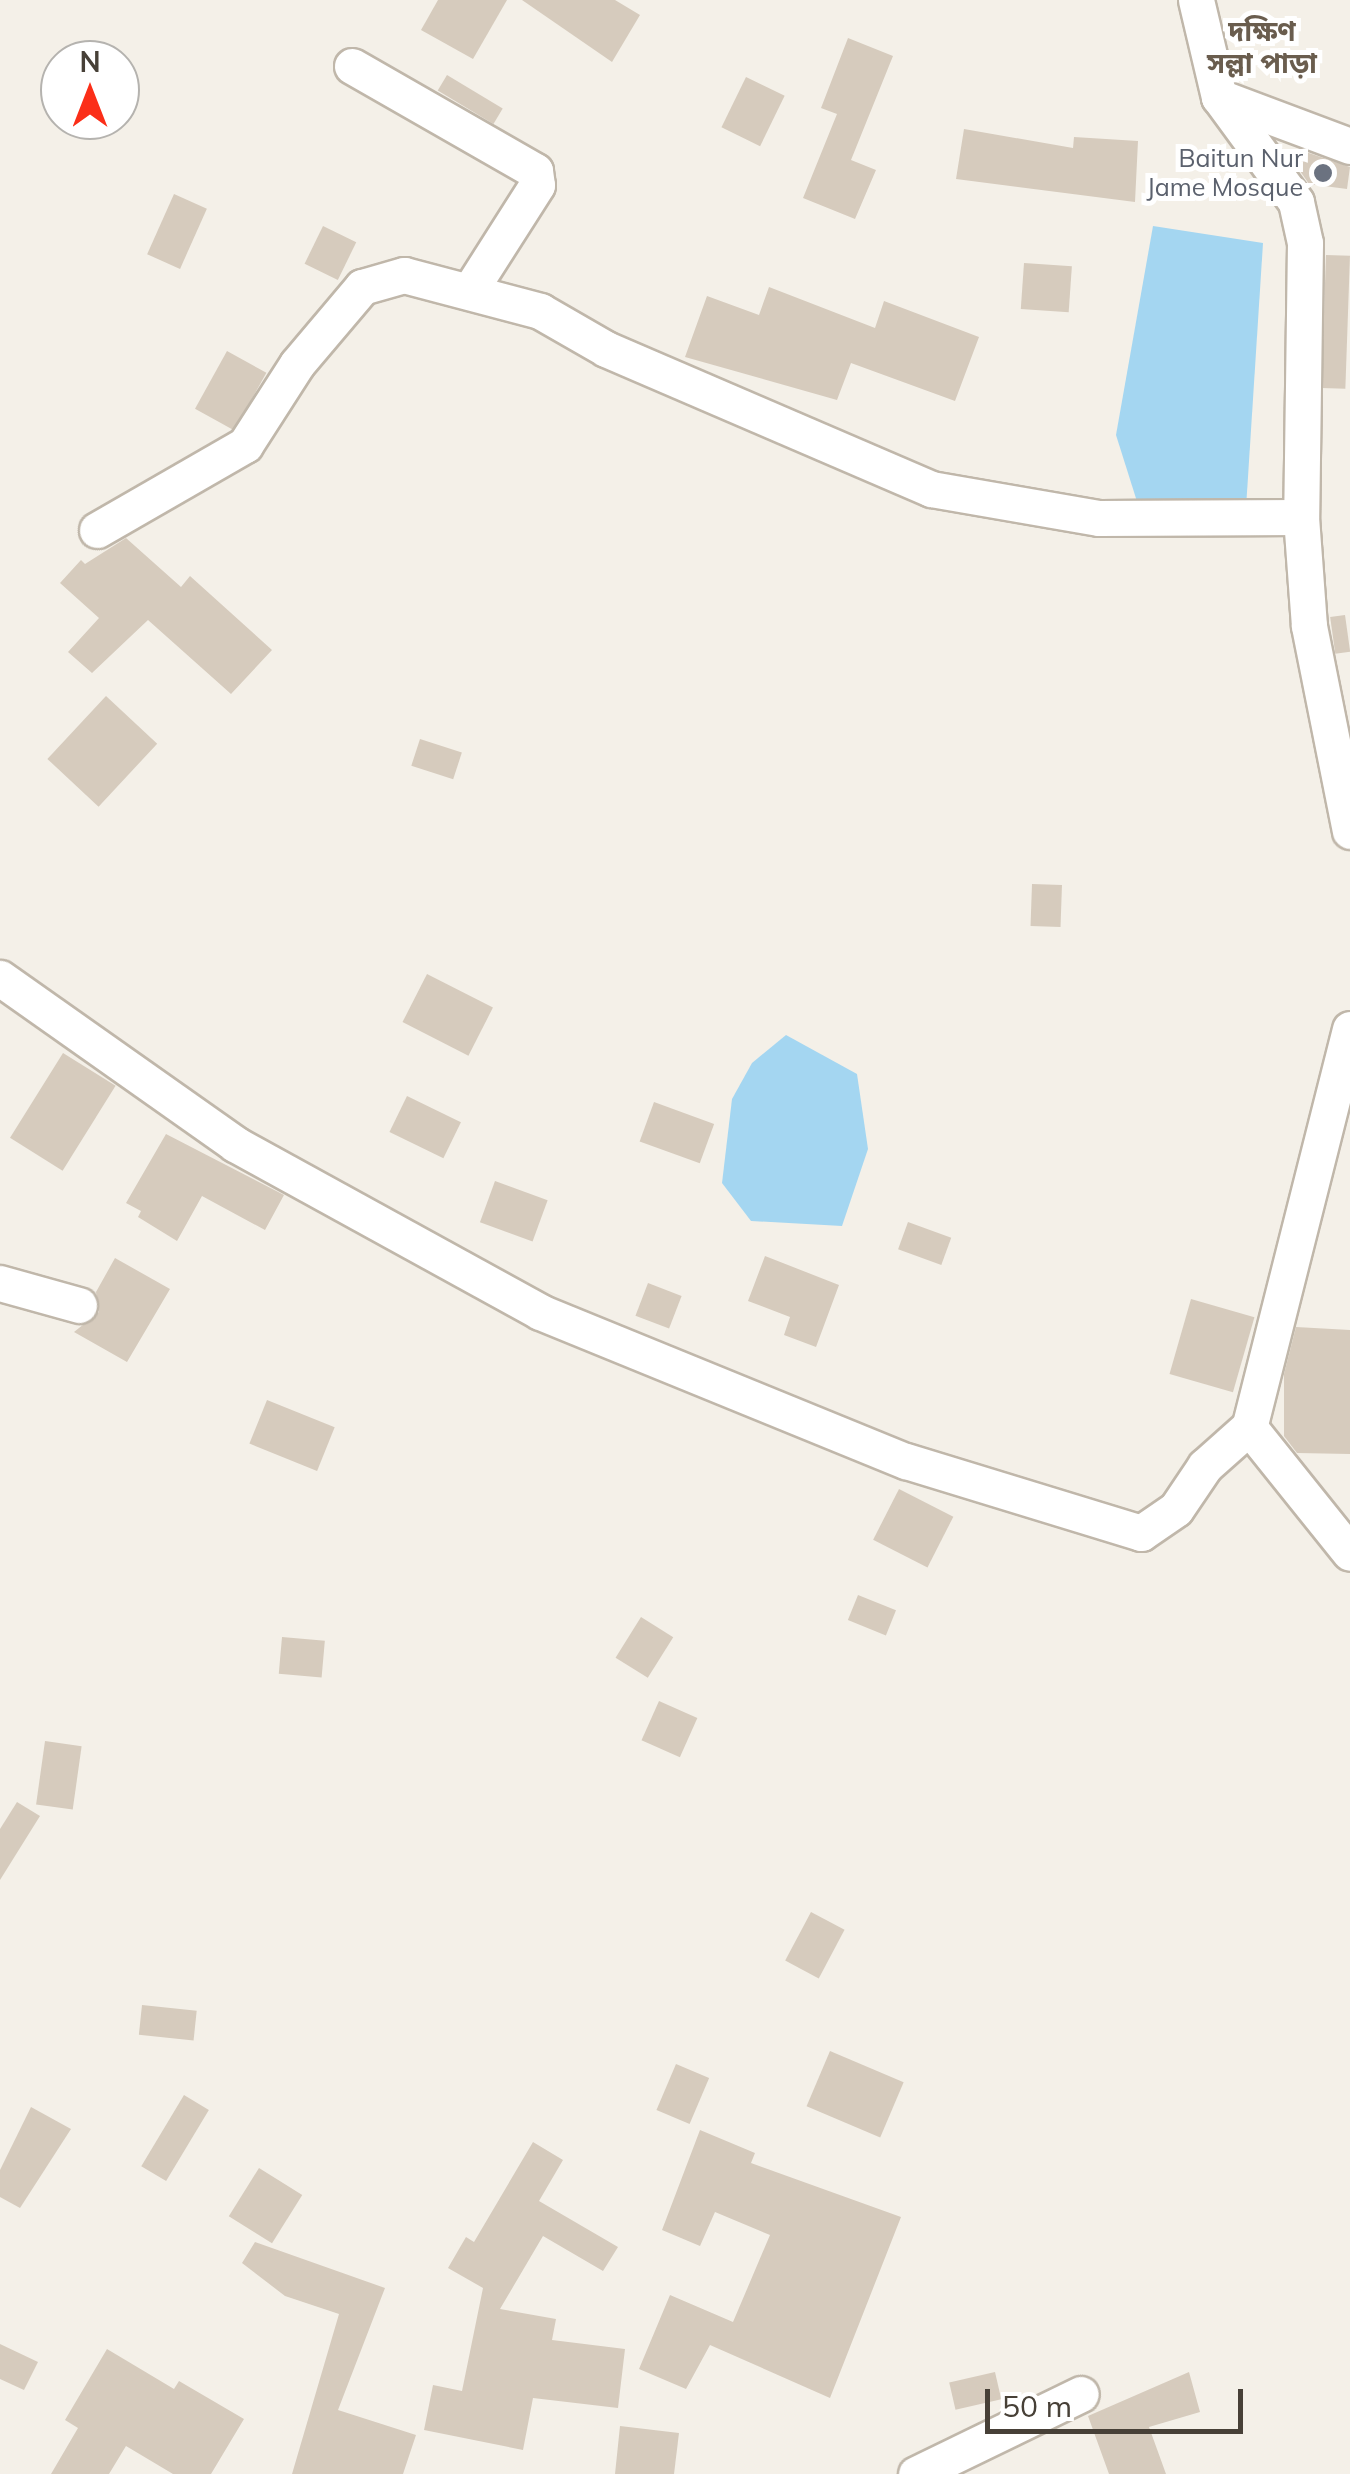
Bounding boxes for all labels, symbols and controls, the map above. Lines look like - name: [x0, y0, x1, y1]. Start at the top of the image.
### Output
- district label: দক্ষিণ সল্লা পাড়া: [1207, 14, 1317, 80]
- north arrow: [40, 40, 140, 140]
- text: N: [79, 44, 101, 79]
- place label: Baitun Nur Jame Mosque: [1147, 144, 1303, 203]
- marker: Baitun Nur Jame Mosque: [1312, 162, 1334, 184]
- scale bar: [990, 2369, 1248, 2431]
- text: 50 m: [1002, 2387, 1072, 2425]

